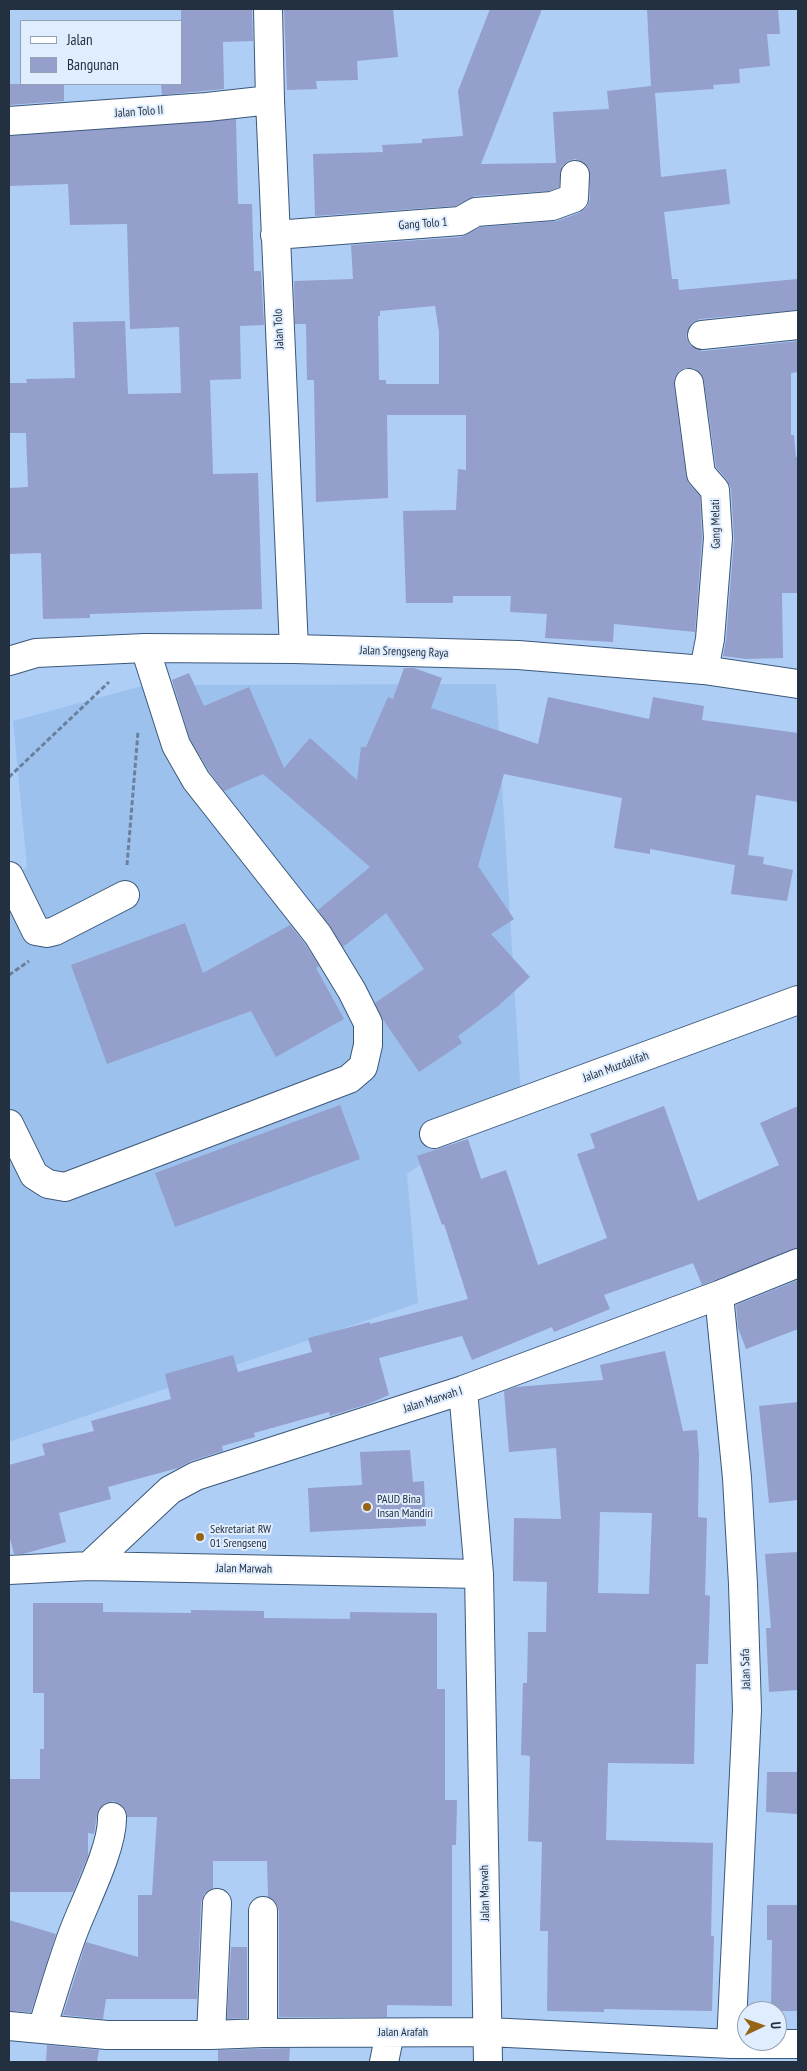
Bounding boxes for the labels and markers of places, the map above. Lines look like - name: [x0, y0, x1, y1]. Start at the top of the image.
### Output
- place label: PAUD Bina Insan Mandiri: [377, 1493, 433, 1521]
- marker: PAUD Bina Insan Mandiri: [361, 1501, 373, 1513]
- place label: Sekretariat RW 01 Srengseng: [210, 1523, 271, 1551]
- marker: Sekretariat RW 01 Srengseng: [194, 1531, 206, 1543]

